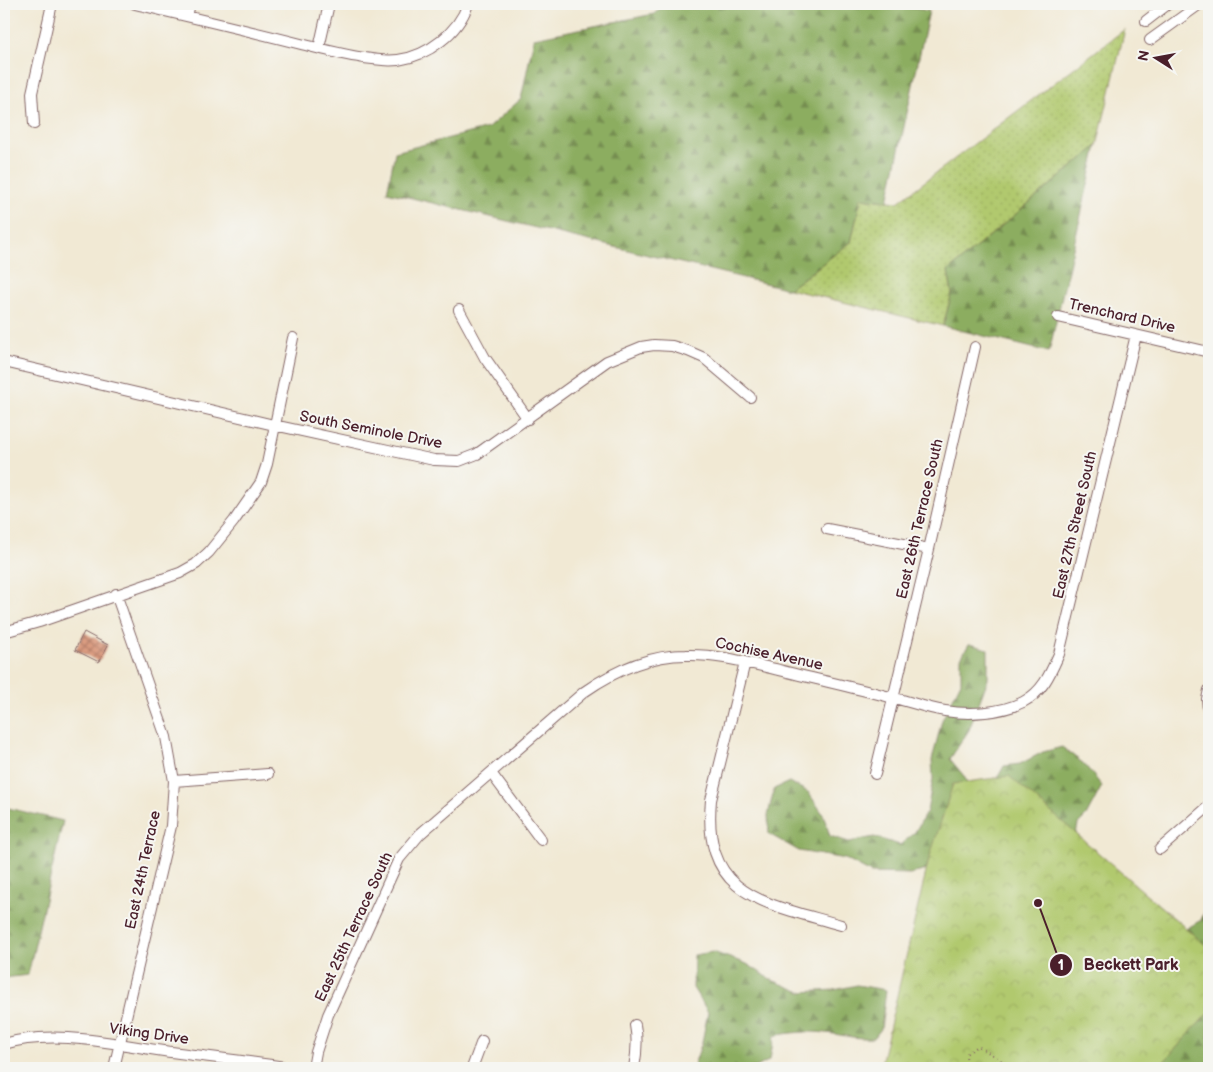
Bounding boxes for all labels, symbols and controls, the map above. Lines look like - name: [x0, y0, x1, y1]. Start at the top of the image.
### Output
- north arrow: [1130, 32, 1180, 82]
- text: N: [1134, 49, 1153, 62]
- street label: Trenchard Drive: [1067, 295, 1177, 337]
- street label: South Seminole Drive: [298, 407, 444, 453]
- street label: East 26th Terrace South: [892, 437, 948, 601]
- street label: East 27th Street South: [1049, 449, 1101, 601]
- street label: Cochise Avenue: [713, 633, 825, 675]
- street label: East 24th Terrace: [121, 809, 165, 931]
- street label: East 25th Terrace South: [311, 849, 397, 1005]
- callout: Beckett Park: [1048, 949, 1188, 980]
- text: 1: [1058, 956, 1064, 975]
- text: Beckett Park: [1084, 956, 1179, 975]
- street label: Viking Drive: [108, 1019, 190, 1049]

